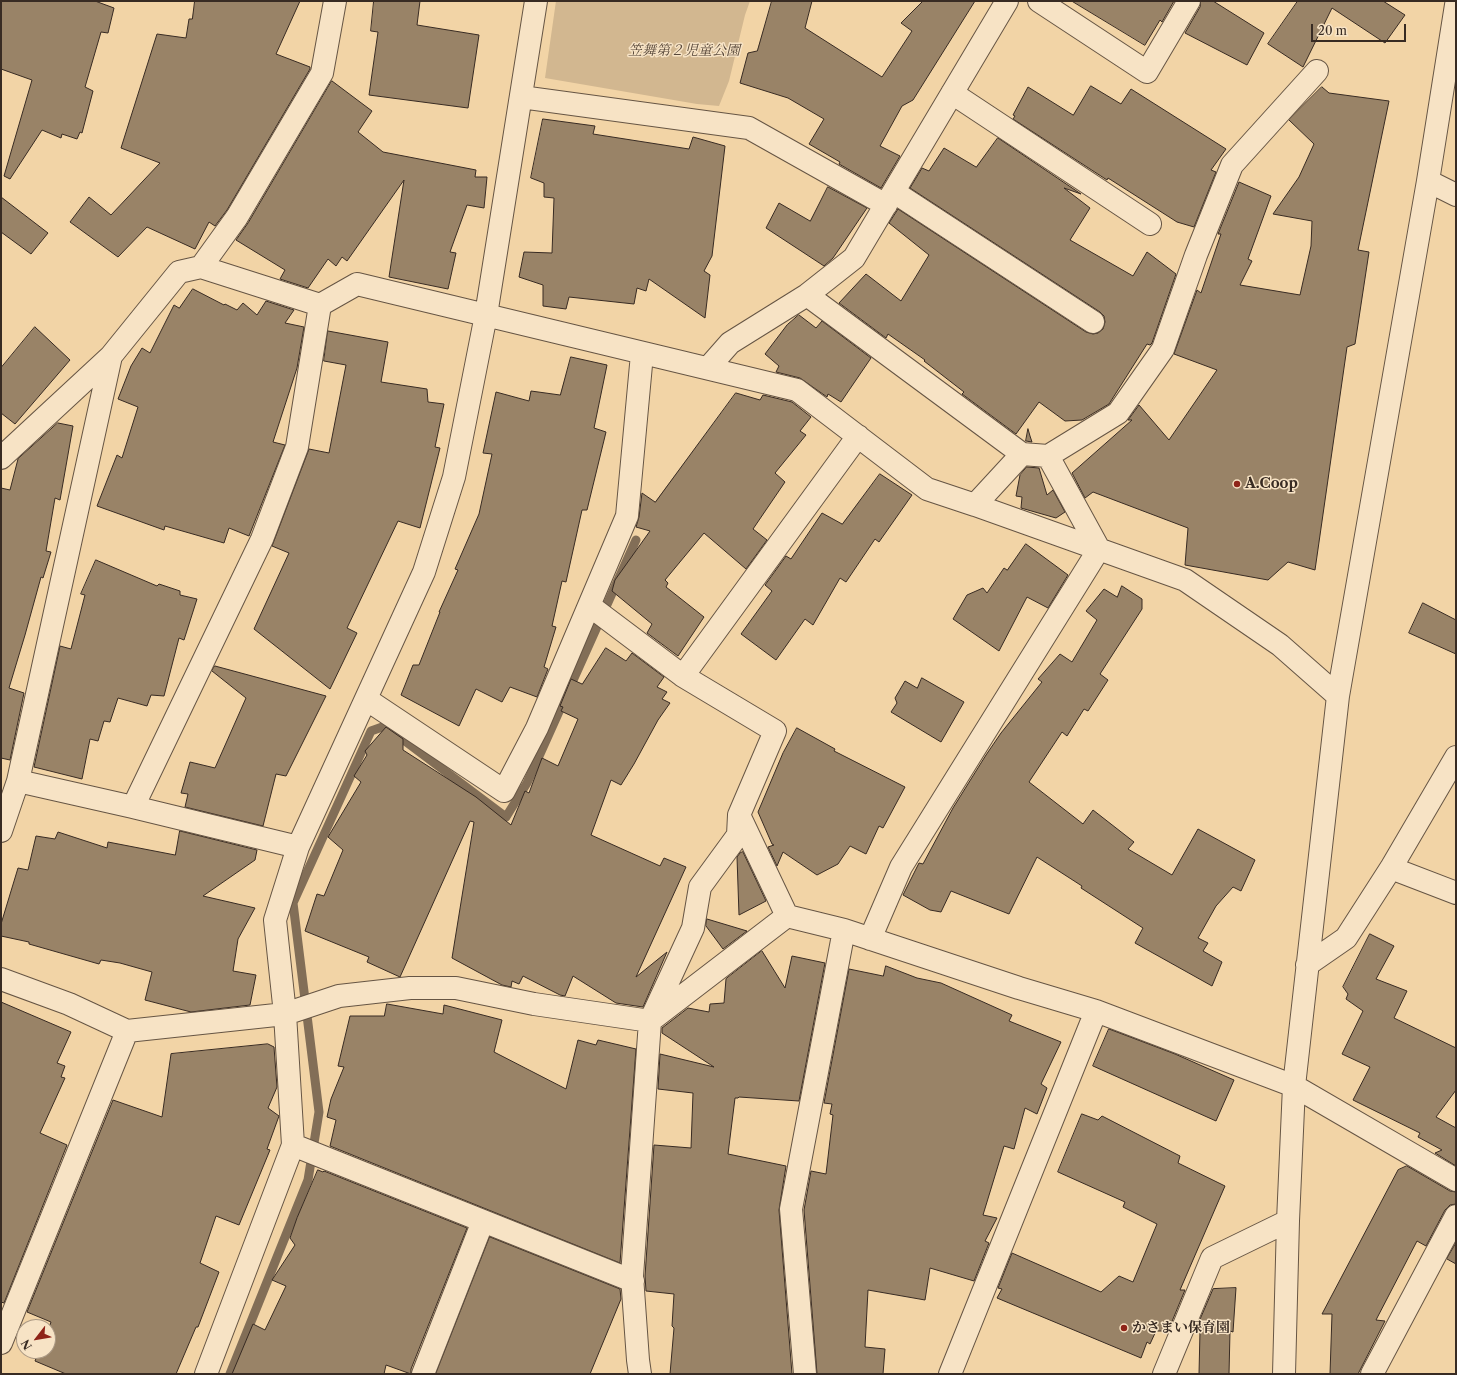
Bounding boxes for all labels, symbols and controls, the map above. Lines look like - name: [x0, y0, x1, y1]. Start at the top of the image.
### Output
- scale bar: [1313, 16, 1408, 42]
- text: 20 m: [1318, 23, 1347, 38]
- park label: 笠舞第２児童公園: [628, 43, 740, 59]
- place label: A.Coop: [1245, 476, 1298, 492]
- marker: A.Coop: [1232, 479, 1242, 489]
- north arrow: [16, 1319, 56, 1359]
- place label: かさまい保育園: [1132, 1320, 1230, 1336]
- marker: かさまい保育園: [1119, 1323, 1129, 1333]
- text: N: [18, 1337, 35, 1352]

